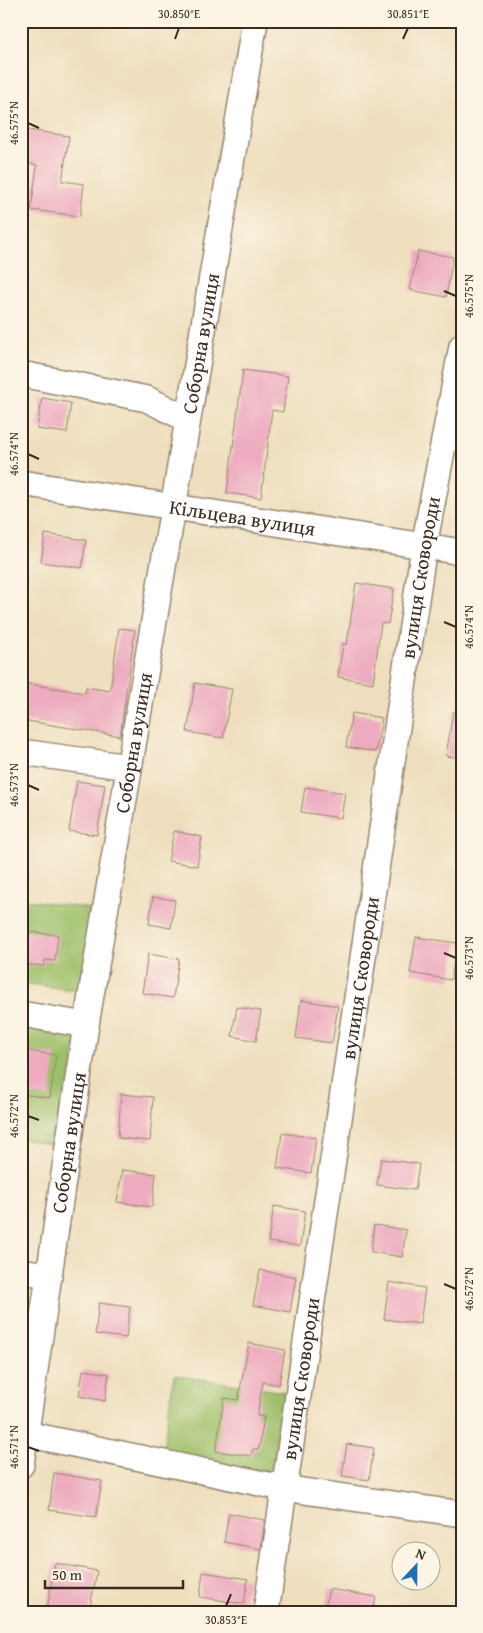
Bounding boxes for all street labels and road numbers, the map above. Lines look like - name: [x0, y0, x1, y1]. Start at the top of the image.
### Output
- street label: Соборна вулиця: [174, 271, 226, 416]
- street label: Кільцева вулиця: [167, 491, 317, 543]
- street label: вулиця Сковороди: [392, 494, 447, 661]
- street label: Соборна вулиця: [107, 670, 159, 815]
- street label: вулиця Сковороди: [333, 894, 386, 1061]
- street label: Соборна вулиця: [43, 1070, 93, 1215]
- street label: вулиця Сковороди: [274, 1295, 326, 1462]

